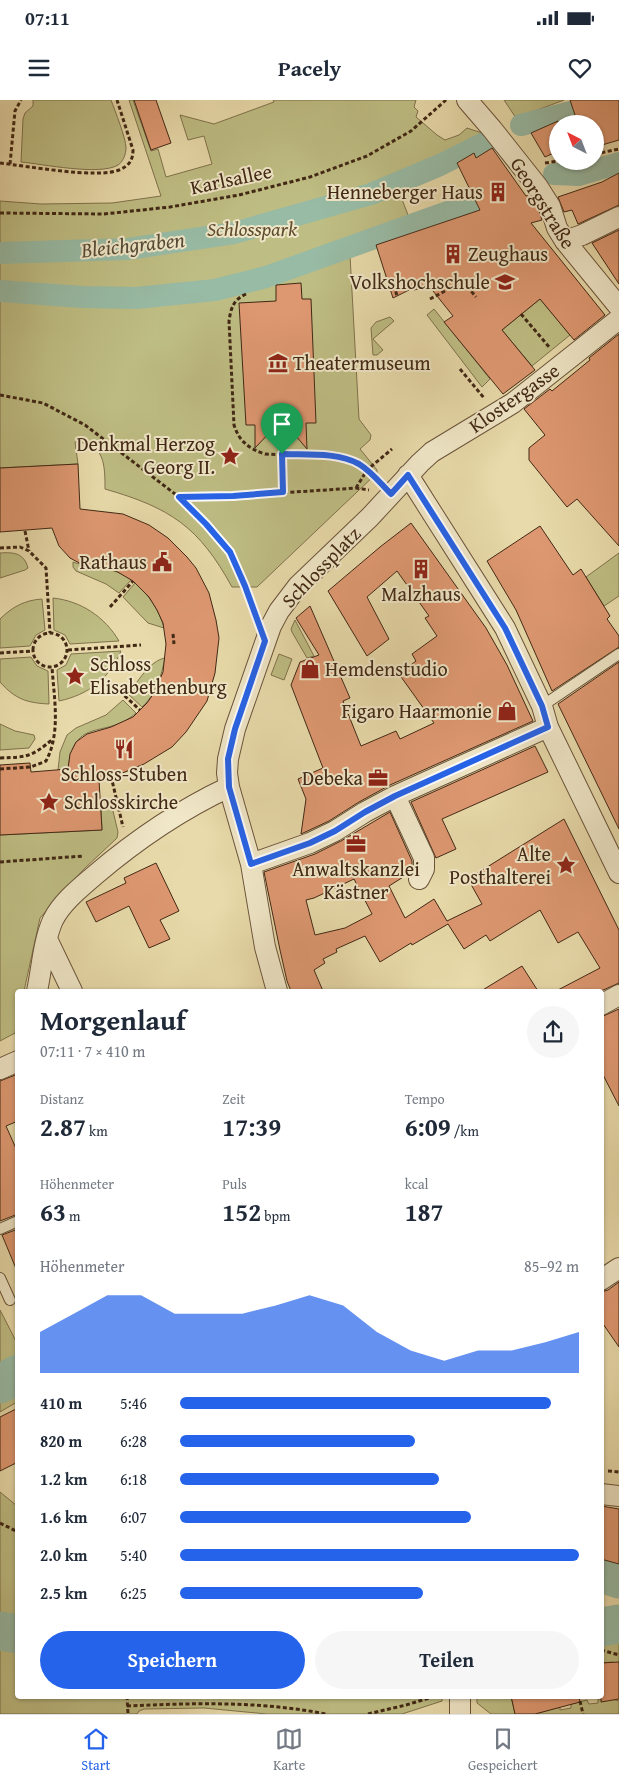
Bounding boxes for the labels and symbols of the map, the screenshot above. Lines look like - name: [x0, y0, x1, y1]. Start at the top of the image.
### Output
- north arrow: [549, 115, 604, 170]
- street label: Georgstraße: [504, 151, 583, 254]
- street label: Karlsallee: [188, 156, 274, 201]
- place label: Henneberger Haus: [327, 177, 483, 206]
- building icon: Henneberger Haus: [487, 181, 509, 203]
- park label: Schlosspark: [207, 214, 298, 243]
- water label: Bleichgraben: [79, 224, 187, 265]
- place label: Zeughaus: [468, 239, 548, 268]
- building icon: Zeughaus: [442, 243, 464, 265]
- place label: Volkshochschule: [349, 267, 490, 296]
- school or university icon: Volkshochschule: [494, 271, 516, 293]
- place label: Theatermuseum: [293, 348, 431, 377]
- museum icon: Theatermuseum: [267, 352, 289, 374]
- street label: Klostergasse: [462, 356, 565, 440]
- pin: [261, 403, 303, 454]
- place label: Denkmal Herzog Georg II.: [76, 429, 215, 481]
- place icon: Denkmal Herzog Georg II.: [219, 445, 241, 467]
- street label: Schlossplatz: [274, 519, 367, 614]
- place label: Rathaus: [80, 547, 147, 576]
- public building icon: Rathaus: [151, 551, 173, 573]
- building icon: Malzhaus: [410, 558, 432, 580]
- place label: Malzhaus: [381, 579, 461, 608]
- place label: Schloss Elisabethenburg: [90, 649, 227, 701]
- place label: Hemdenstudio: [325, 654, 448, 683]
- shop icon: Hemdenstudio: [299, 658, 321, 680]
- place icon: Schloss Elisabethenburg: [64, 665, 86, 687]
- place label: Figaro Haarmonie: [341, 696, 492, 725]
- shop icon: Figaro Haarmonie: [496, 700, 518, 722]
- restaurant icon: Schloss-Stuben: [113, 738, 135, 760]
- place label: Schloss-Stuben: [61, 759, 187, 788]
- place label: Debeka: [302, 763, 364, 792]
- office icon: Debeka: [367, 767, 389, 789]
- place label: Schlosskirche: [64, 787, 178, 816]
- place icon: Schlosskirche: [38, 791, 60, 813]
- office icon: Anwaltskanzlei Kästner: [345, 833, 367, 855]
- place label: Alte Posthalterei: [449, 839, 551, 891]
- place label: Anwaltskanzlei Kästner: [292, 854, 420, 906]
- place icon: Alte Posthalterei: [555, 854, 577, 876]

